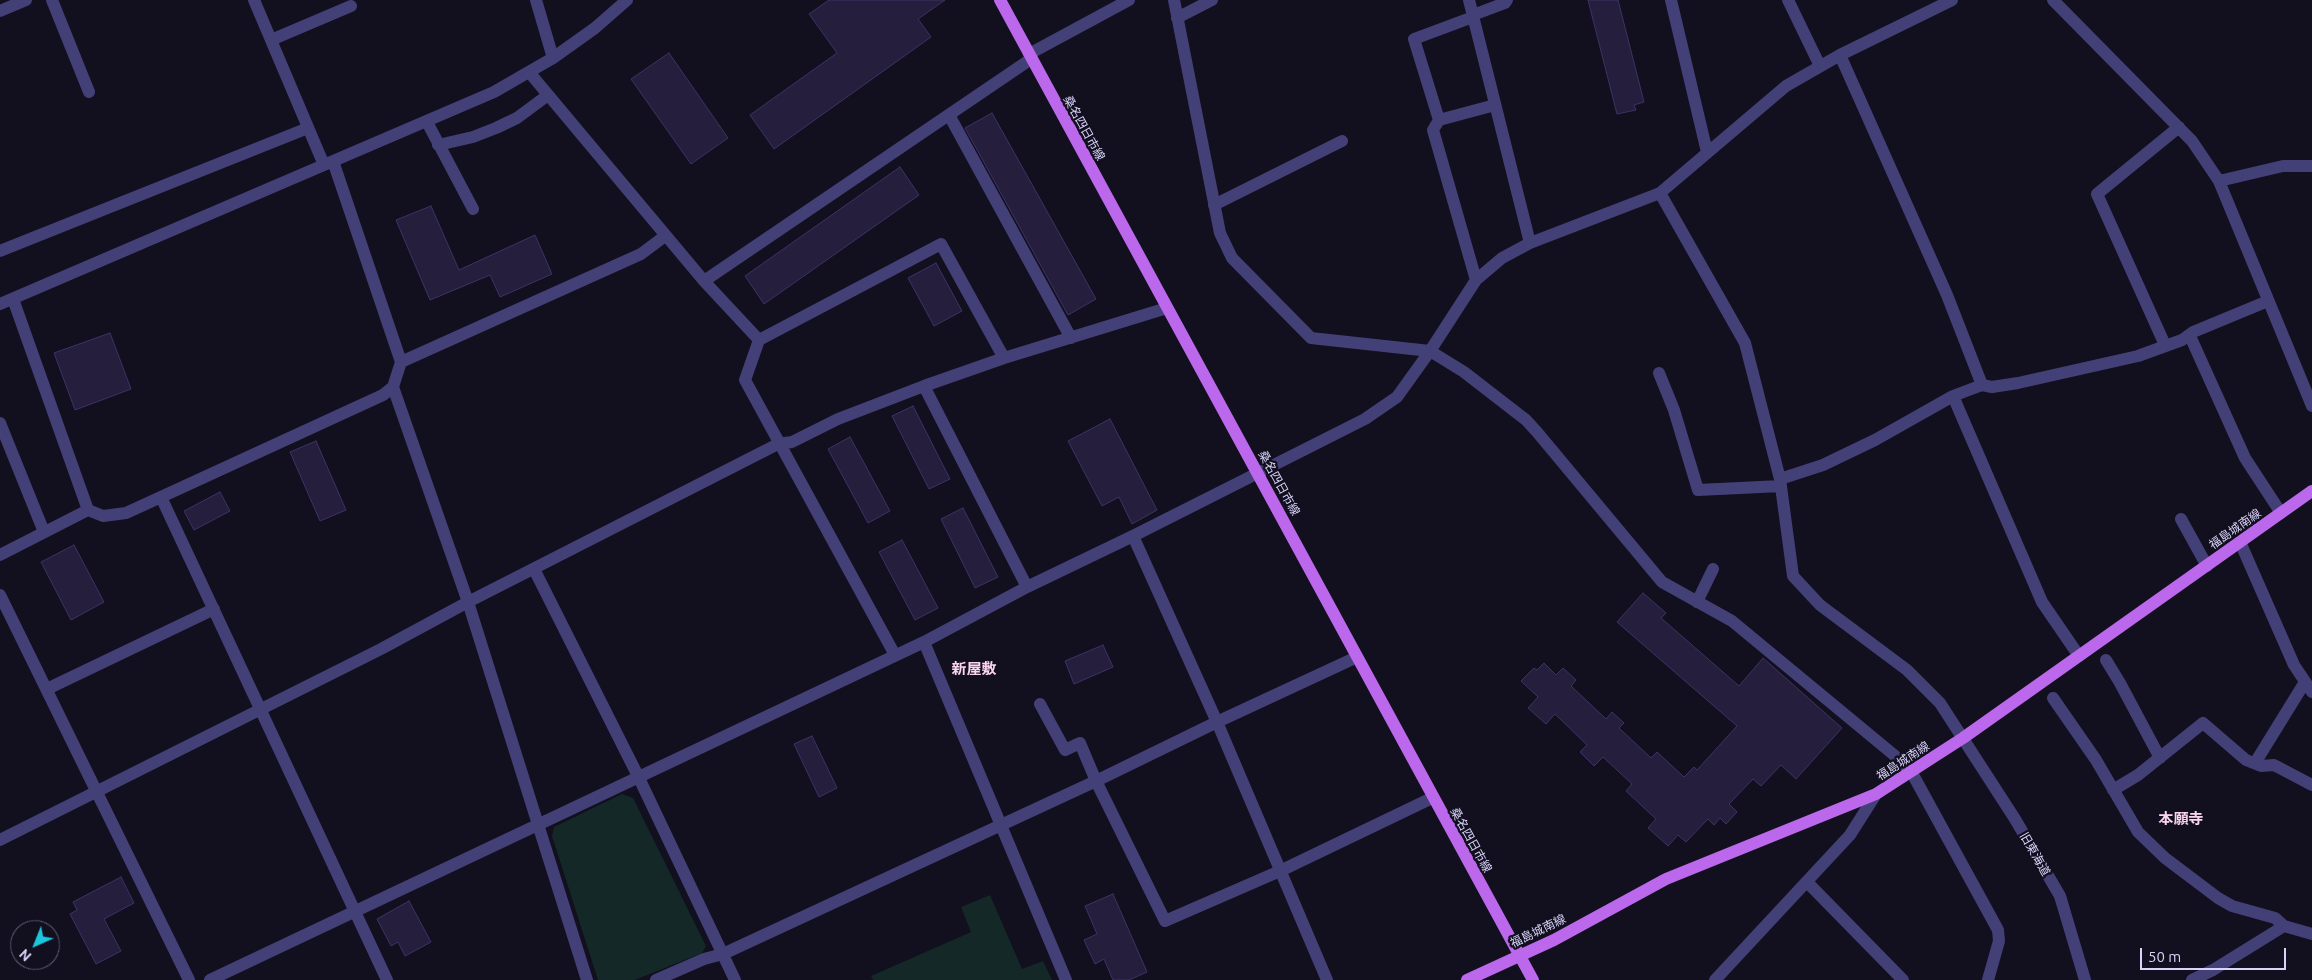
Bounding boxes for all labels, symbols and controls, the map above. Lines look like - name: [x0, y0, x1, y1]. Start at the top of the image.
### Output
- street label: 桑名四日市線: [1060, 93, 1108, 163]
- street label: 桑名四日市線: [1255, 448, 1303, 518]
- street label: 福島城南線: [2206, 506, 2264, 552]
- district label: 新屋敷: [952, 660, 996, 678]
- street label: 福島城南線: [1874, 739, 1932, 783]
- street label: 桑名四日市線: [1447, 805, 1495, 875]
- district label: 本願寺: [2159, 810, 2203, 828]
- street label: 旧東海道: [2017, 830, 2053, 878]
- street label: 福島城南線: [1508, 911, 1568, 951]
- north arrow: [10, 920, 60, 970]
- scale bar: [2142, 938, 2288, 970]
- text: N: [16, 946, 35, 964]
- text: 50 m: [2148, 948, 2181, 965]

